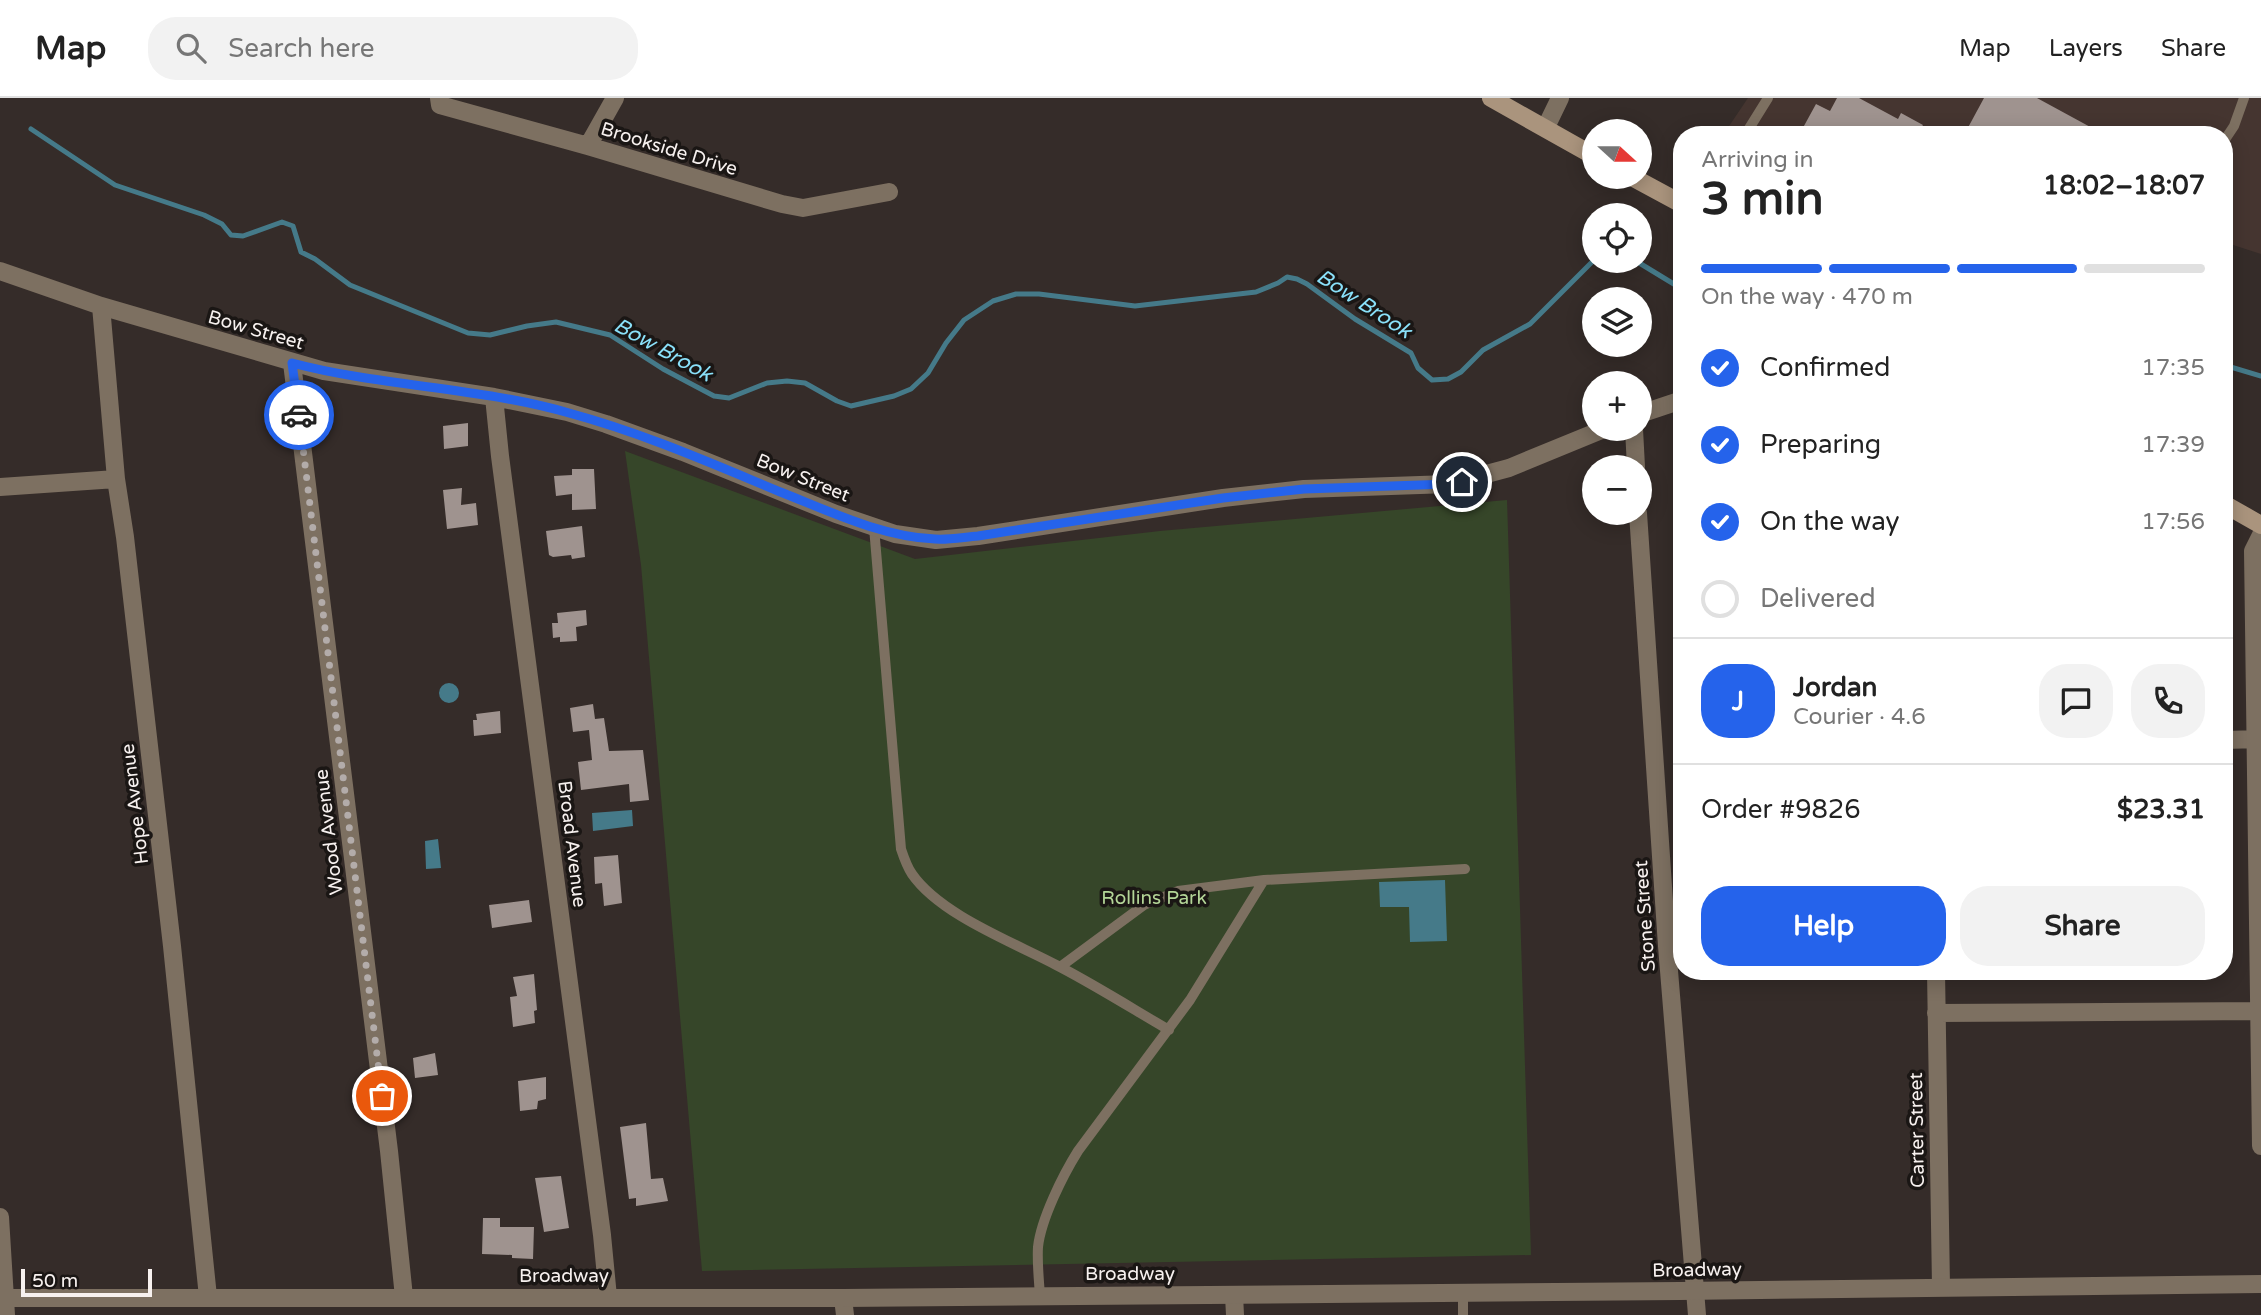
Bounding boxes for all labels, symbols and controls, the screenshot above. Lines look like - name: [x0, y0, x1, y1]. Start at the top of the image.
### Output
- search box: [148, 17, 638, 80]
- text: Map: [35, 29, 106, 68]
- icon: search: [172, 29, 210, 67]
- text: Search here: [228, 33, 374, 64]
- text: Map: [1959, 34, 2011, 63]
- text: Layers: [2049, 34, 2123, 63]
- text: Share: [2161, 34, 2226, 63]
- street label: Brookside Drive: [598, 118, 740, 180]
- north arrow: [1582, 119, 1652, 189]
- map controls: [1582, 119, 1652, 525]
- text: Arriving in: [1701, 146, 1814, 174]
- text: 18:02–18:07: [2043, 170, 2205, 201]
- text: 3 min: [1701, 172, 1824, 227]
- button: locate: [1582, 203, 1652, 273]
- water label: Bow Brook: [1312, 264, 1418, 345]
- text: On the way · 470 m: [1701, 283, 1913, 311]
- button: layers: [1582, 287, 1652, 357]
- street label: Bow Street: [205, 306, 307, 354]
- water label: Bow Brook: [610, 313, 718, 388]
- icon: check: [1701, 349, 1739, 387]
- text: Confirmed: [1760, 352, 1890, 383]
- text: 17:35: [2141, 354, 2205, 382]
- button: +: [1582, 371, 1652, 441]
- courier: [264, 380, 334, 450]
- icon: car: [280, 396, 318, 434]
- icon: check: [1701, 426, 1739, 464]
- text: Preparing: [1760, 429, 1881, 460]
- text: 17:39: [2141, 431, 2205, 459]
- street label: Bow Street: [753, 449, 853, 507]
- pin: [1432, 452, 1492, 512]
- button: −: [1582, 455, 1652, 525]
- icon: home: [1443, 463, 1481, 501]
- icon: check: [1701, 503, 1739, 541]
- text: On the way: [1760, 506, 1900, 537]
- text: 17:56: [2141, 508, 2205, 536]
- text: Delivered: [1760, 583, 1876, 614]
- button: chat: [2039, 664, 2113, 738]
- button: phone: [2131, 664, 2205, 738]
- text: Jordan: [1793, 672, 1877, 703]
- text: J: [1732, 686, 1744, 717]
- text: Courier · 4.6: [1793, 703, 1926, 731]
- street label: Hope Avenue: [117, 742, 153, 866]
- street label: Wood Avenue: [310, 768, 348, 896]
- street label: Broad Avenue: [553, 780, 591, 908]
- text: Order #9826: [1701, 794, 1861, 825]
- text: $23.31: [2117, 794, 2205, 825]
- street label: Stone Street: [1630, 860, 1660, 972]
- button: Help: [1701, 886, 1946, 966]
- button: Share: [1960, 886, 2205, 966]
- park label: Rollins Park: [1101, 887, 1207, 909]
- pin: [352, 1066, 412, 1126]
- street label: Carter Street: [1905, 1072, 1929, 1188]
- icon: bag: [363, 1077, 401, 1115]
- street label: Broadway: [1652, 1258, 1742, 1282]
- street label: Broadway: [1085, 1263, 1175, 1285]
- street label: Broadway: [519, 1265, 609, 1287]
- scale bar: [21, 1266, 152, 1298]
- text: 50 m: [32, 1270, 78, 1292]

